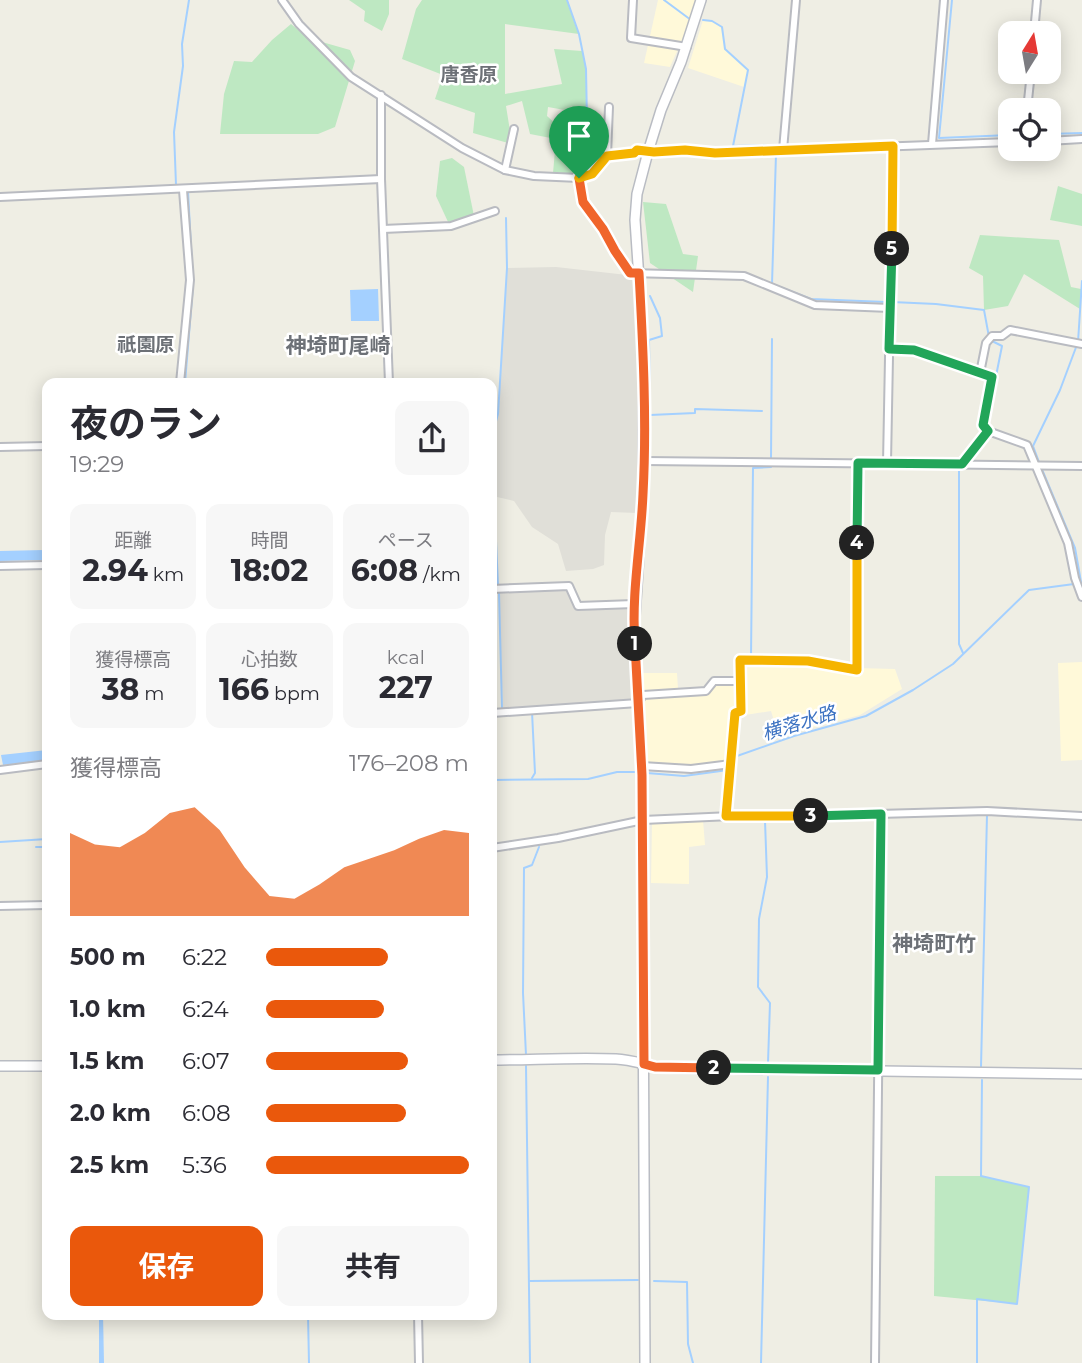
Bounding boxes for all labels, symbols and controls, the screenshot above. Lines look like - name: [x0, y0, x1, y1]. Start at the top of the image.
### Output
- north arrow: [998, 21, 1060, 84]
- map controls: [998, 21, 1061, 161]
- district label: 唐香原: [440, 63, 498, 86]
- button: locate: [998, 98, 1061, 161]
- pin: [549, 106, 609, 178]
- icon: arrive: [560, 117, 598, 155]
- pin: 5: [874, 232, 910, 266]
- text: 5: [886, 237, 897, 260]
- district label: 祇園原: [117, 333, 175, 356]
- district label: 神埼町尾崎: [286, 333, 391, 358]
- text: 夜のラン: [70, 400, 222, 447]
- button: share: [395, 401, 469, 475]
- text: 19:29: [70, 450, 124, 478]
- pin: 4: [840, 526, 874, 560]
- text: 距離: [114, 529, 152, 552]
- text: 時間: [250, 529, 289, 552]
- text: ペース: [378, 529, 434, 552]
- text: 4: [850, 531, 863, 554]
- text: 2.94: [82, 552, 148, 589]
- text: 18:02: [231, 552, 308, 589]
- text: 6:08: [351, 552, 418, 589]
- text: km: [148, 563, 184, 586]
- text: /km: [418, 563, 461, 586]
- pin: 1: [618, 626, 652, 662]
- text: 1: [631, 632, 638, 655]
- text: kcal: [387, 646, 425, 669]
- text: 獲得標高: [95, 648, 171, 671]
- text: 心拍数: [241, 648, 298, 671]
- text: 227: [379, 669, 433, 706]
- text: 38: [102, 671, 139, 708]
- text: 166: [219, 671, 269, 708]
- text: m: [139, 682, 165, 705]
- text: bpm: [269, 682, 320, 705]
- water label: 横落水路: [759, 700, 841, 745]
- text: 176–208 m: [349, 749, 469, 777]
- text: 獲得標高: [70, 754, 162, 782]
- pin: 3: [794, 798, 828, 834]
- text: 3: [805, 804, 816, 827]
- district label: 神埼町竹: [892, 931, 976, 956]
- text: 500 m: [70, 943, 146, 971]
- text: 6:22: [182, 943, 227, 971]
- text: 1.0 km: [70, 995, 146, 1023]
- text: 6:24: [182, 995, 229, 1023]
- text: 1.5 km: [70, 1047, 144, 1075]
- text: 6:07: [182, 1047, 229, 1075]
- pin: 2: [696, 1050, 732, 1086]
- text: 2: [708, 1056, 719, 1079]
- text: 2.0 km: [70, 1099, 151, 1127]
- text: 6:08: [182, 1099, 231, 1127]
- text: 2.5 km: [70, 1151, 149, 1179]
- text: 5:36: [182, 1151, 227, 1179]
- button: 保存: [70, 1226, 263, 1306]
- button: 共有: [277, 1226, 469, 1306]

